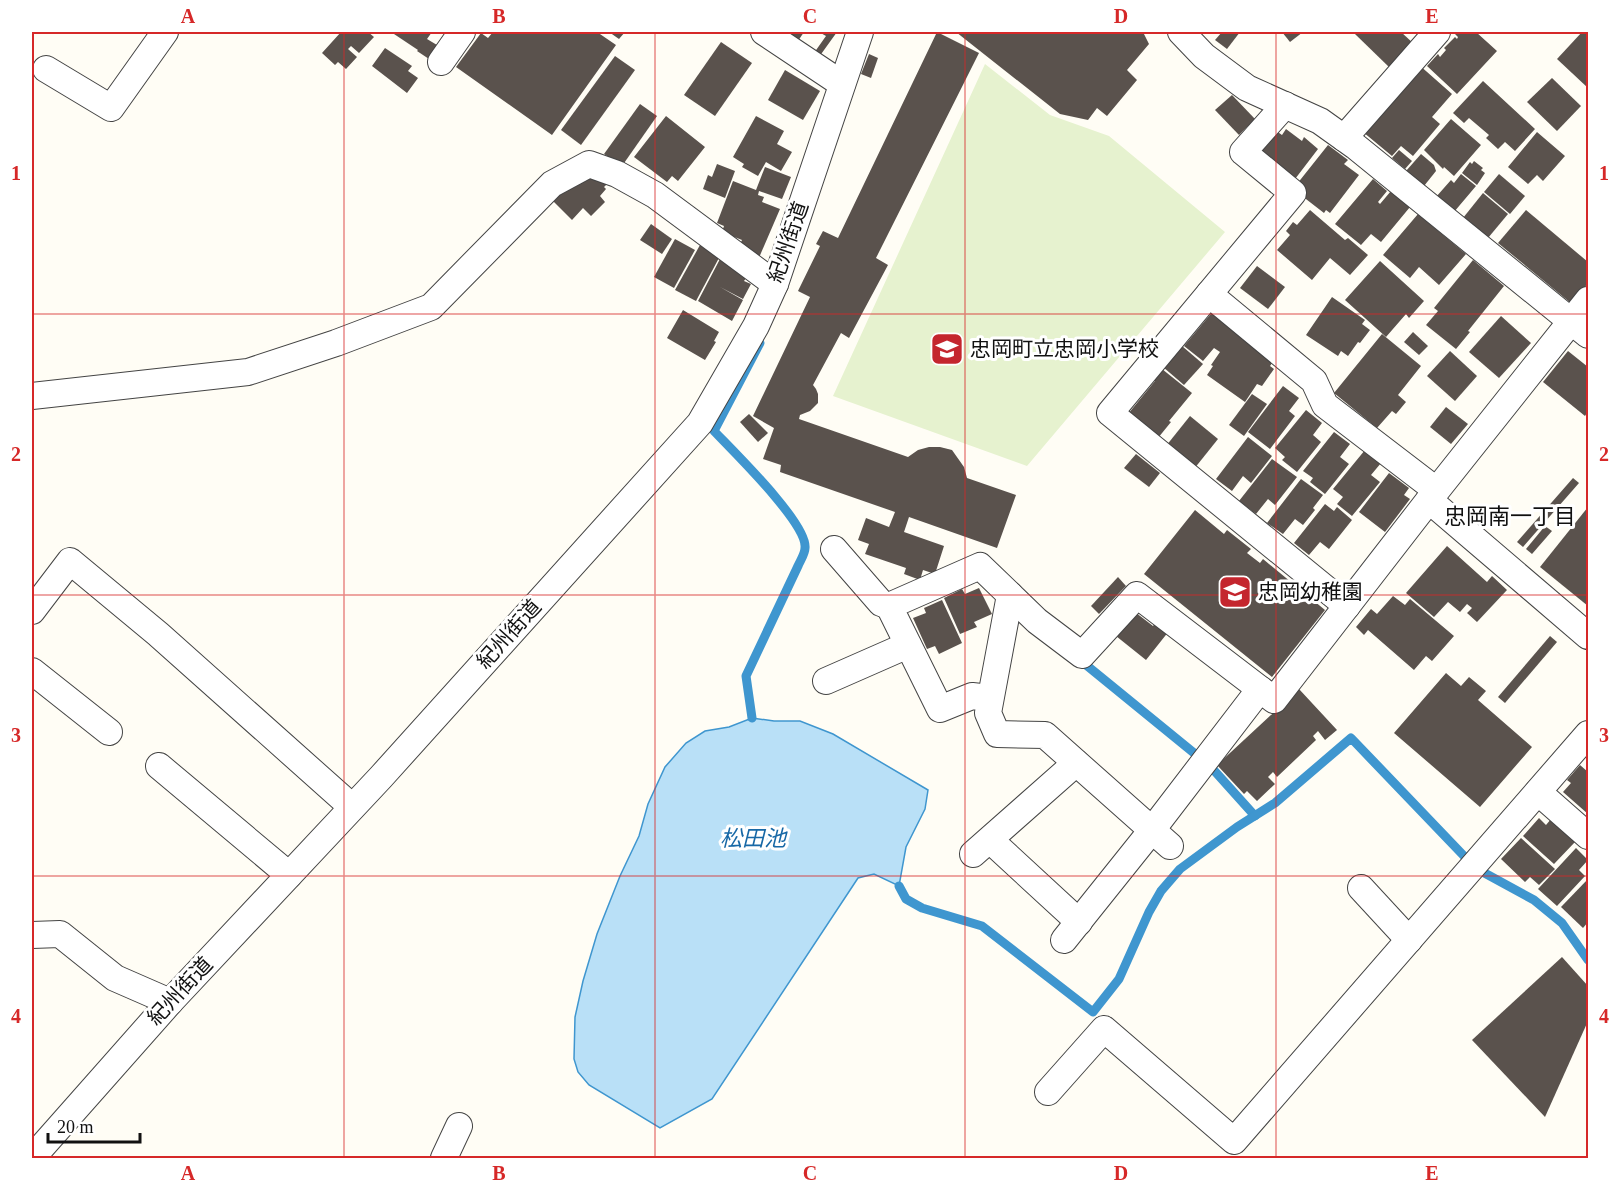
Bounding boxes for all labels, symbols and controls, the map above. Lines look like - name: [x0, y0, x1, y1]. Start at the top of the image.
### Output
- text: A: [181, 5, 196, 27]
- text: B: [492, 5, 506, 27]
- text: C: [803, 5, 817, 27]
- text: D: [1114, 5, 1128, 27]
- text: E: [1425, 5, 1439, 27]
- text: 1: [11, 162, 21, 184]
- text: 1: [1599, 162, 1609, 184]
- street label: 紀州街道: [763, 198, 813, 286]
- school or university icon: 忠岡町立忠岡小学校: [929, 331, 965, 367]
- place label: 忠岡町立忠岡小学校: [970, 337, 1159, 361]
- text: 2: [11, 443, 21, 465]
- text: 2: [1599, 443, 1609, 465]
- district label: 忠岡南一丁目: [1444, 504, 1576, 529]
- school or university icon: 忠岡幼稚園: [1217, 574, 1253, 610]
- place label: 忠岡幼稚園: [1258, 580, 1363, 604]
- street label: 紀州街道: [472, 595, 546, 673]
- text: 3: [11, 724, 21, 746]
- text: 3: [1599, 724, 1609, 746]
- water label: 松田池: [720, 826, 788, 851]
- street label: 紀州街道: [143, 952, 217, 1030]
- text: 4: [11, 1005, 21, 1027]
- text: 4: [1599, 1005, 1609, 1027]
- scale bar: [48, 1106, 140, 1144]
- text: 20 m: [57, 1117, 94, 1137]
- text: A: [181, 1162, 196, 1184]
- text: B: [492, 1162, 506, 1184]
- text: C: [803, 1162, 817, 1184]
- text: D: [1114, 1162, 1128, 1184]
- text: E: [1425, 1162, 1439, 1184]

